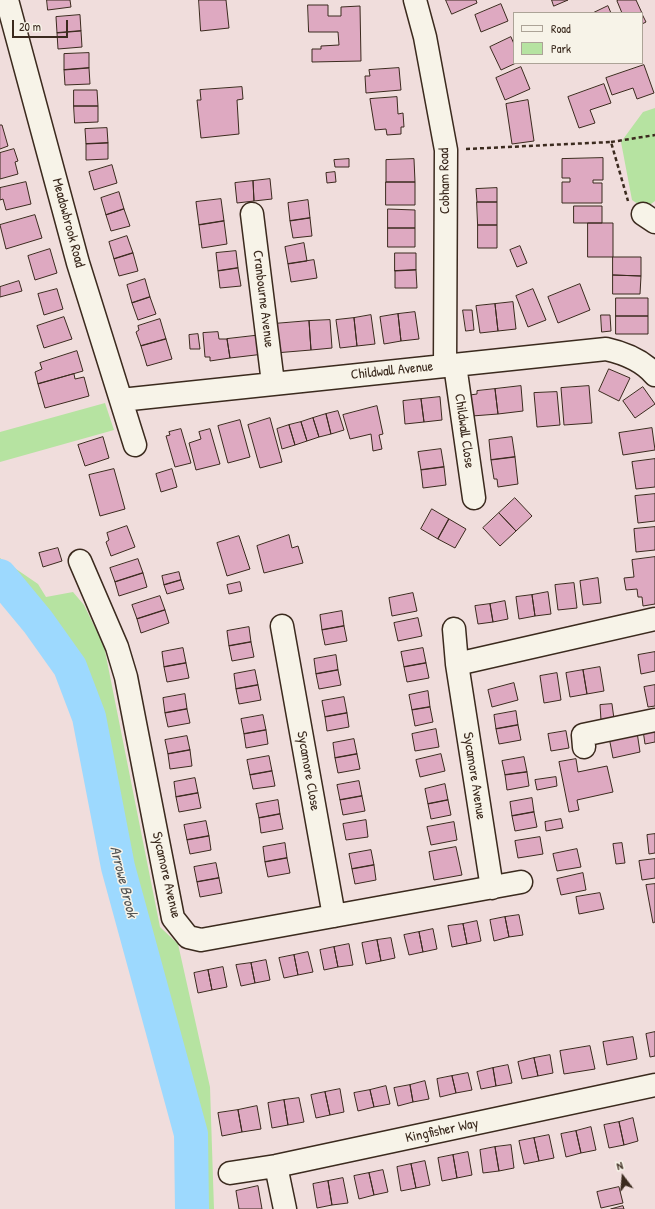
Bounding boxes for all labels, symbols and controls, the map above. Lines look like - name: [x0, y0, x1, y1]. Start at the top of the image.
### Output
- scale bar: [14, 12, 70, 38]
- legend: [513, 12, 643, 64]
- text: 20 m: [19, 18, 41, 35]
- text: Road: [551, 20, 571, 37]
- text: Park: [551, 40, 571, 57]
- street label: Cobham Road: [436, 148, 454, 214]
- street label: Meadowbrook Road: [48, 177, 88, 269]
- street label: Cranbourne Avenue: [249, 249, 277, 349]
- street label: Childwall Avenue: [350, 358, 434, 384]
- street label: Childwall Close: [450, 393, 478, 469]
- street label: Sycamore Close: [293, 730, 323, 812]
- street label: Sycamore Avenue: [459, 731, 489, 821]
- street label: Sycamore Avenue: [148, 830, 184, 920]
- water label: Arrowe Brook: [105, 844, 141, 920]
- street label: Kingfisher Way: [404, 1115, 480, 1147]
- north arrow: [603, 1157, 643, 1197]
- text: N: [615, 1158, 624, 1173]

